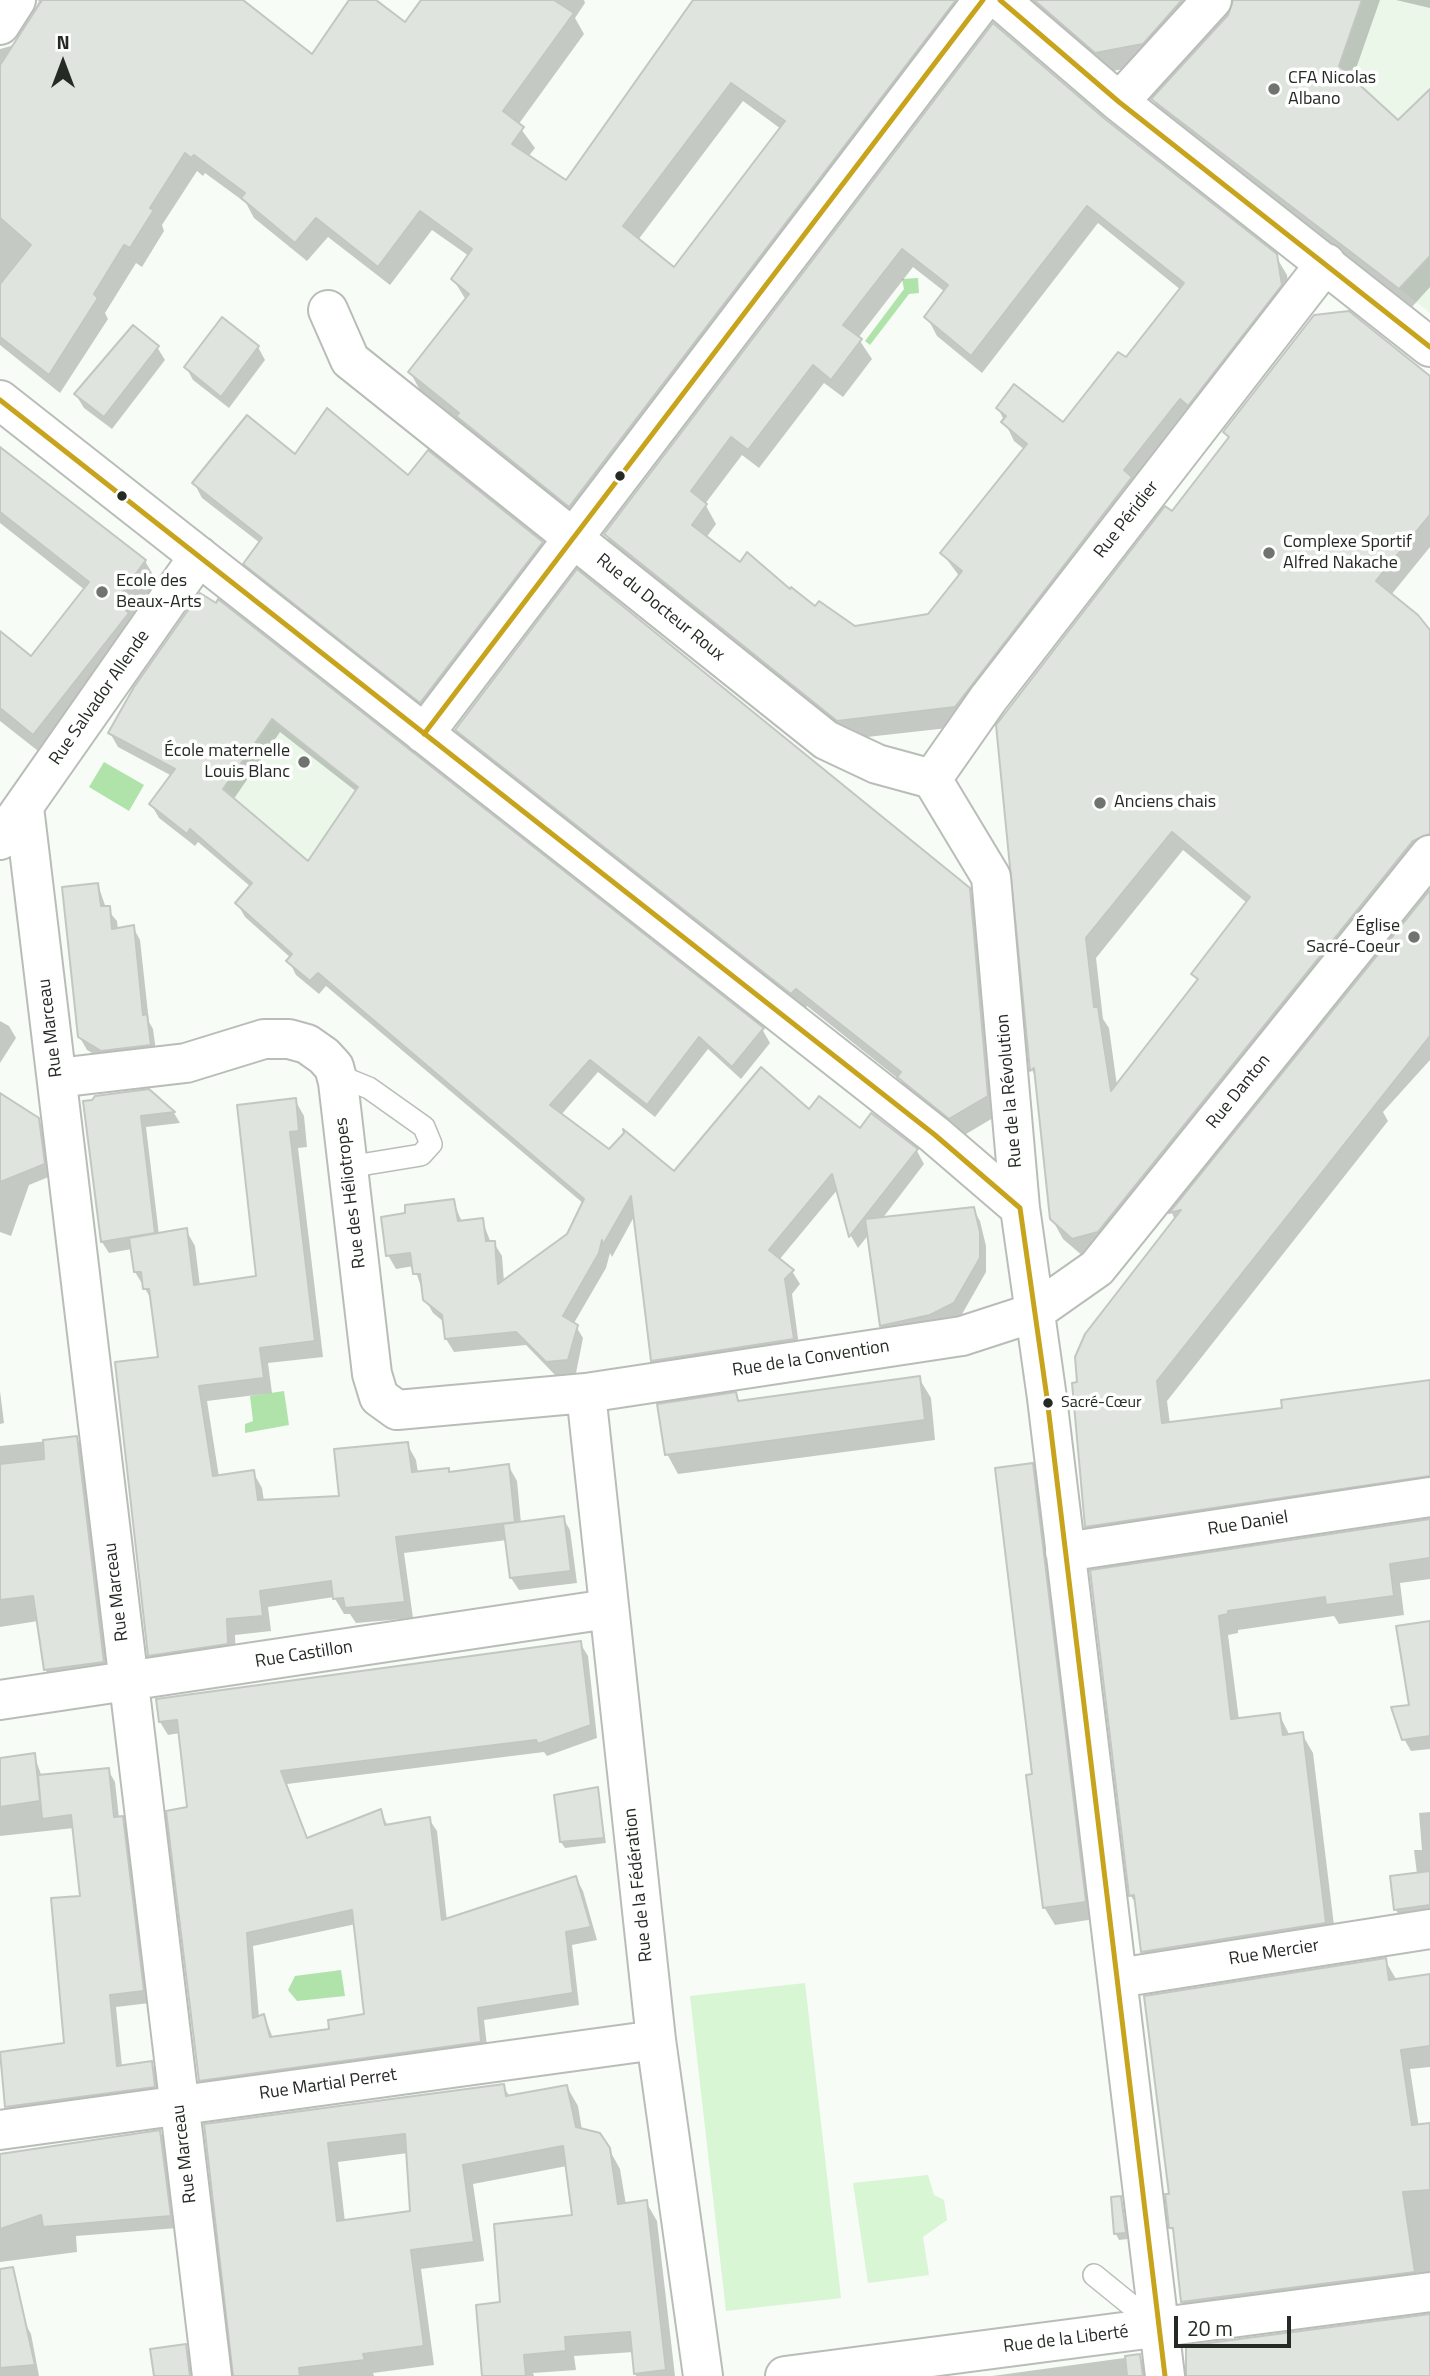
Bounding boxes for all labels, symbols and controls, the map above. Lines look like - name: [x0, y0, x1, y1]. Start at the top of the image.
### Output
- text: N: [56, 27, 70, 56]
- north arrow: [28, 28, 98, 98]
- place label: CFA Nicolas Albano: [1288, 68, 1376, 110]
- marker: CFA Nicolas Albano: [1266, 81, 1282, 97]
- unlabelled marker: [613, 469, 627, 483]
- street label: Rue Péridier: [1090, 477, 1164, 563]
- unlabelled marker: [115, 489, 129, 503]
- place label: Complexe Sportif Alfred Nakache: [1283, 532, 1412, 574]
- marker: Complexe Sportif Alfred Nakache: [1261, 545, 1277, 561]
- street label: Rue du Docteur Roux: [591, 550, 729, 666]
- place label: Ecole des Beaux-Arts: [116, 571, 202, 614]
- marker: Ecole des Beaux-Arts: [94, 584, 110, 600]
- street label: Rue Salvador Allende: [45, 626, 155, 770]
- place label: École maternelle Louis Blanc: [164, 741, 290, 784]
- marker: École maternelle Louis Blanc: [296, 754, 312, 770]
- place label: Anciens chais: [1114, 792, 1216, 814]
- marker: Anciens chais: [1092, 795, 1108, 811]
- place label: Église Sacré-Coeur: [1306, 916, 1400, 958]
- marker: Église Sacré-Coeur: [1406, 929, 1422, 945]
- street label: Rue Marceau: [34, 977, 68, 1079]
- street label: Rue de la Révolution: [993, 1013, 1027, 1169]
- street label: Rue Danton: [1202, 1050, 1276, 1134]
- street label: Rue des Héliotropes: [331, 1116, 371, 1270]
- street label: Rue de la Convention: [731, 1336, 891, 1382]
- place label: Sacré-Cœur: [1061, 1393, 1141, 1413]
- marker: Sacré-Cœur: [1041, 1396, 1055, 1410]
- street label: Rue Daniel: [1206, 1507, 1290, 1541]
- street label: Rue Marceau: [100, 1541, 134, 1643]
- street label: Rue Castillon: [254, 1637, 354, 1673]
- street label: Rue de la Fédération: [620, 1807, 658, 1963]
- street label: Rue Mercier: [1227, 1935, 1321, 1971]
- street label: Rue Martial Perret: [258, 2065, 398, 2105]
- street label: Rue Marceau: [168, 2103, 202, 2205]
- scale bar: [1178, 2302, 1295, 2346]
- text: 20 m: [1187, 2312, 1233, 2344]
- street label: Rue de la Liberté: [1002, 2322, 1130, 2358]

